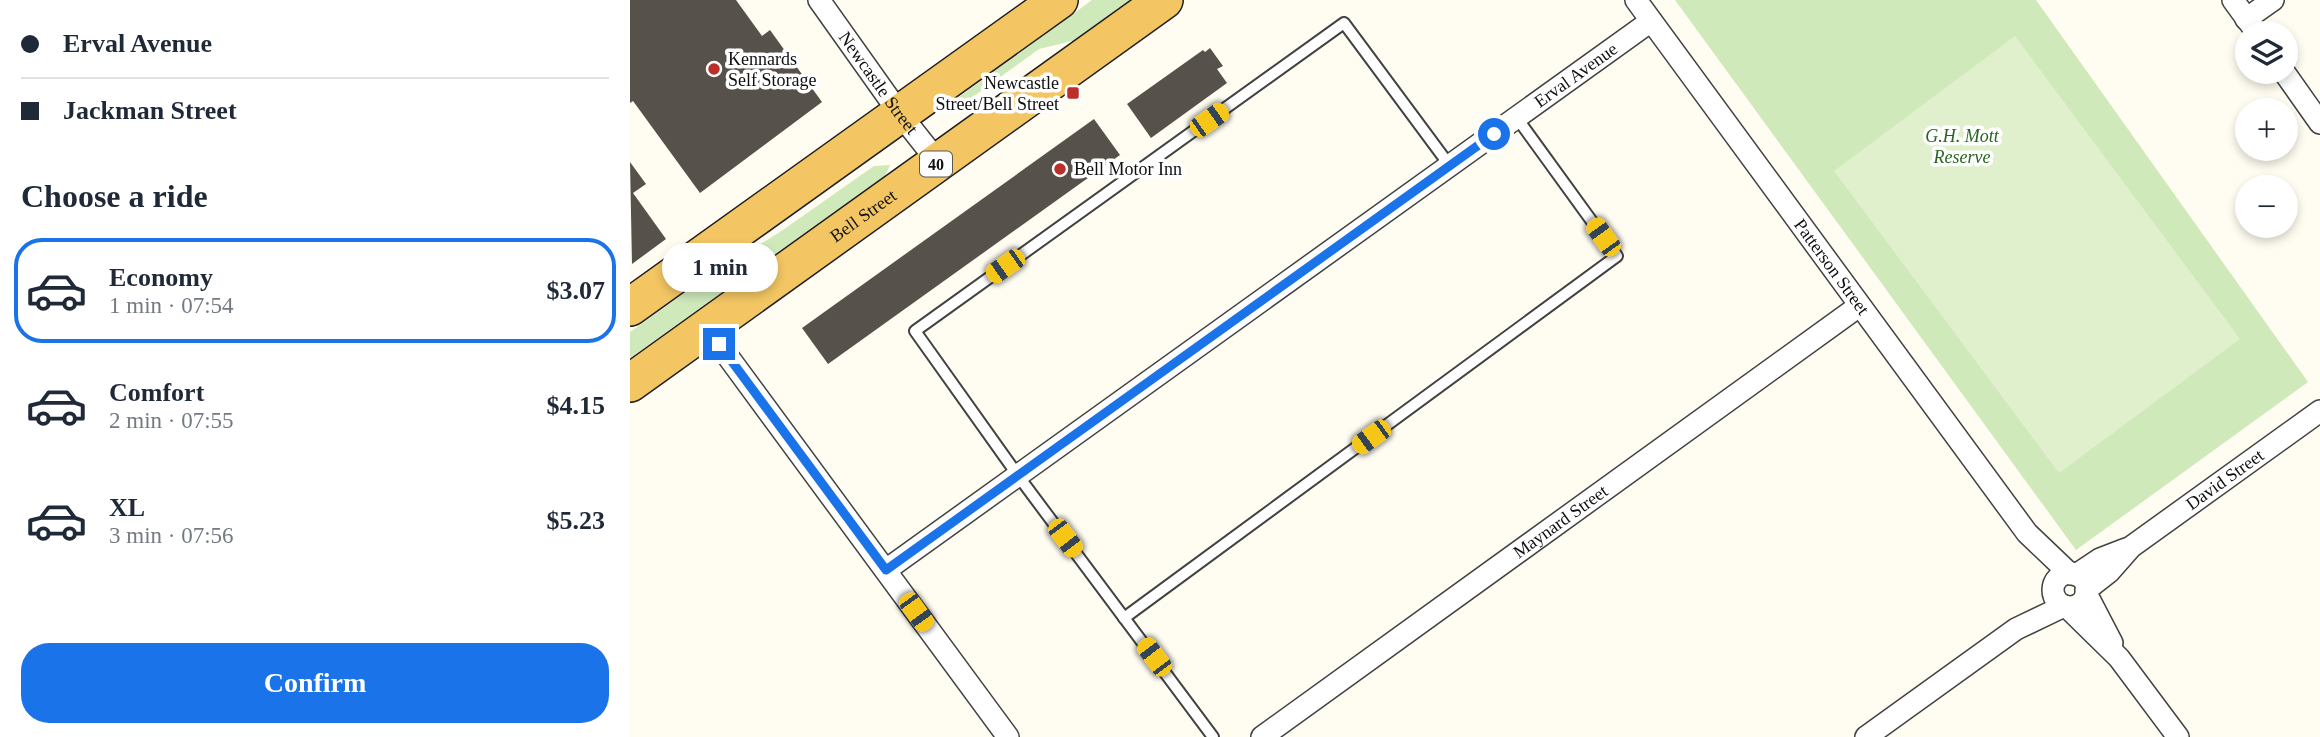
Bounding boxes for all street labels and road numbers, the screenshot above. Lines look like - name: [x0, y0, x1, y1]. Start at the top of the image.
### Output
- street label: Newcastle Street: [835, 28, 922, 138]
- street label: Erval Avenue: [1530, 39, 1621, 111]
- road number: 40: [920, 152, 952, 176]
- street label: Bell Street: [826, 185, 900, 246]
- street label: Patterson Street: [1790, 215, 1873, 319]
- street label: David Street: [2182, 445, 2267, 514]
- street label: Maynard Street: [1509, 481, 1611, 562]

